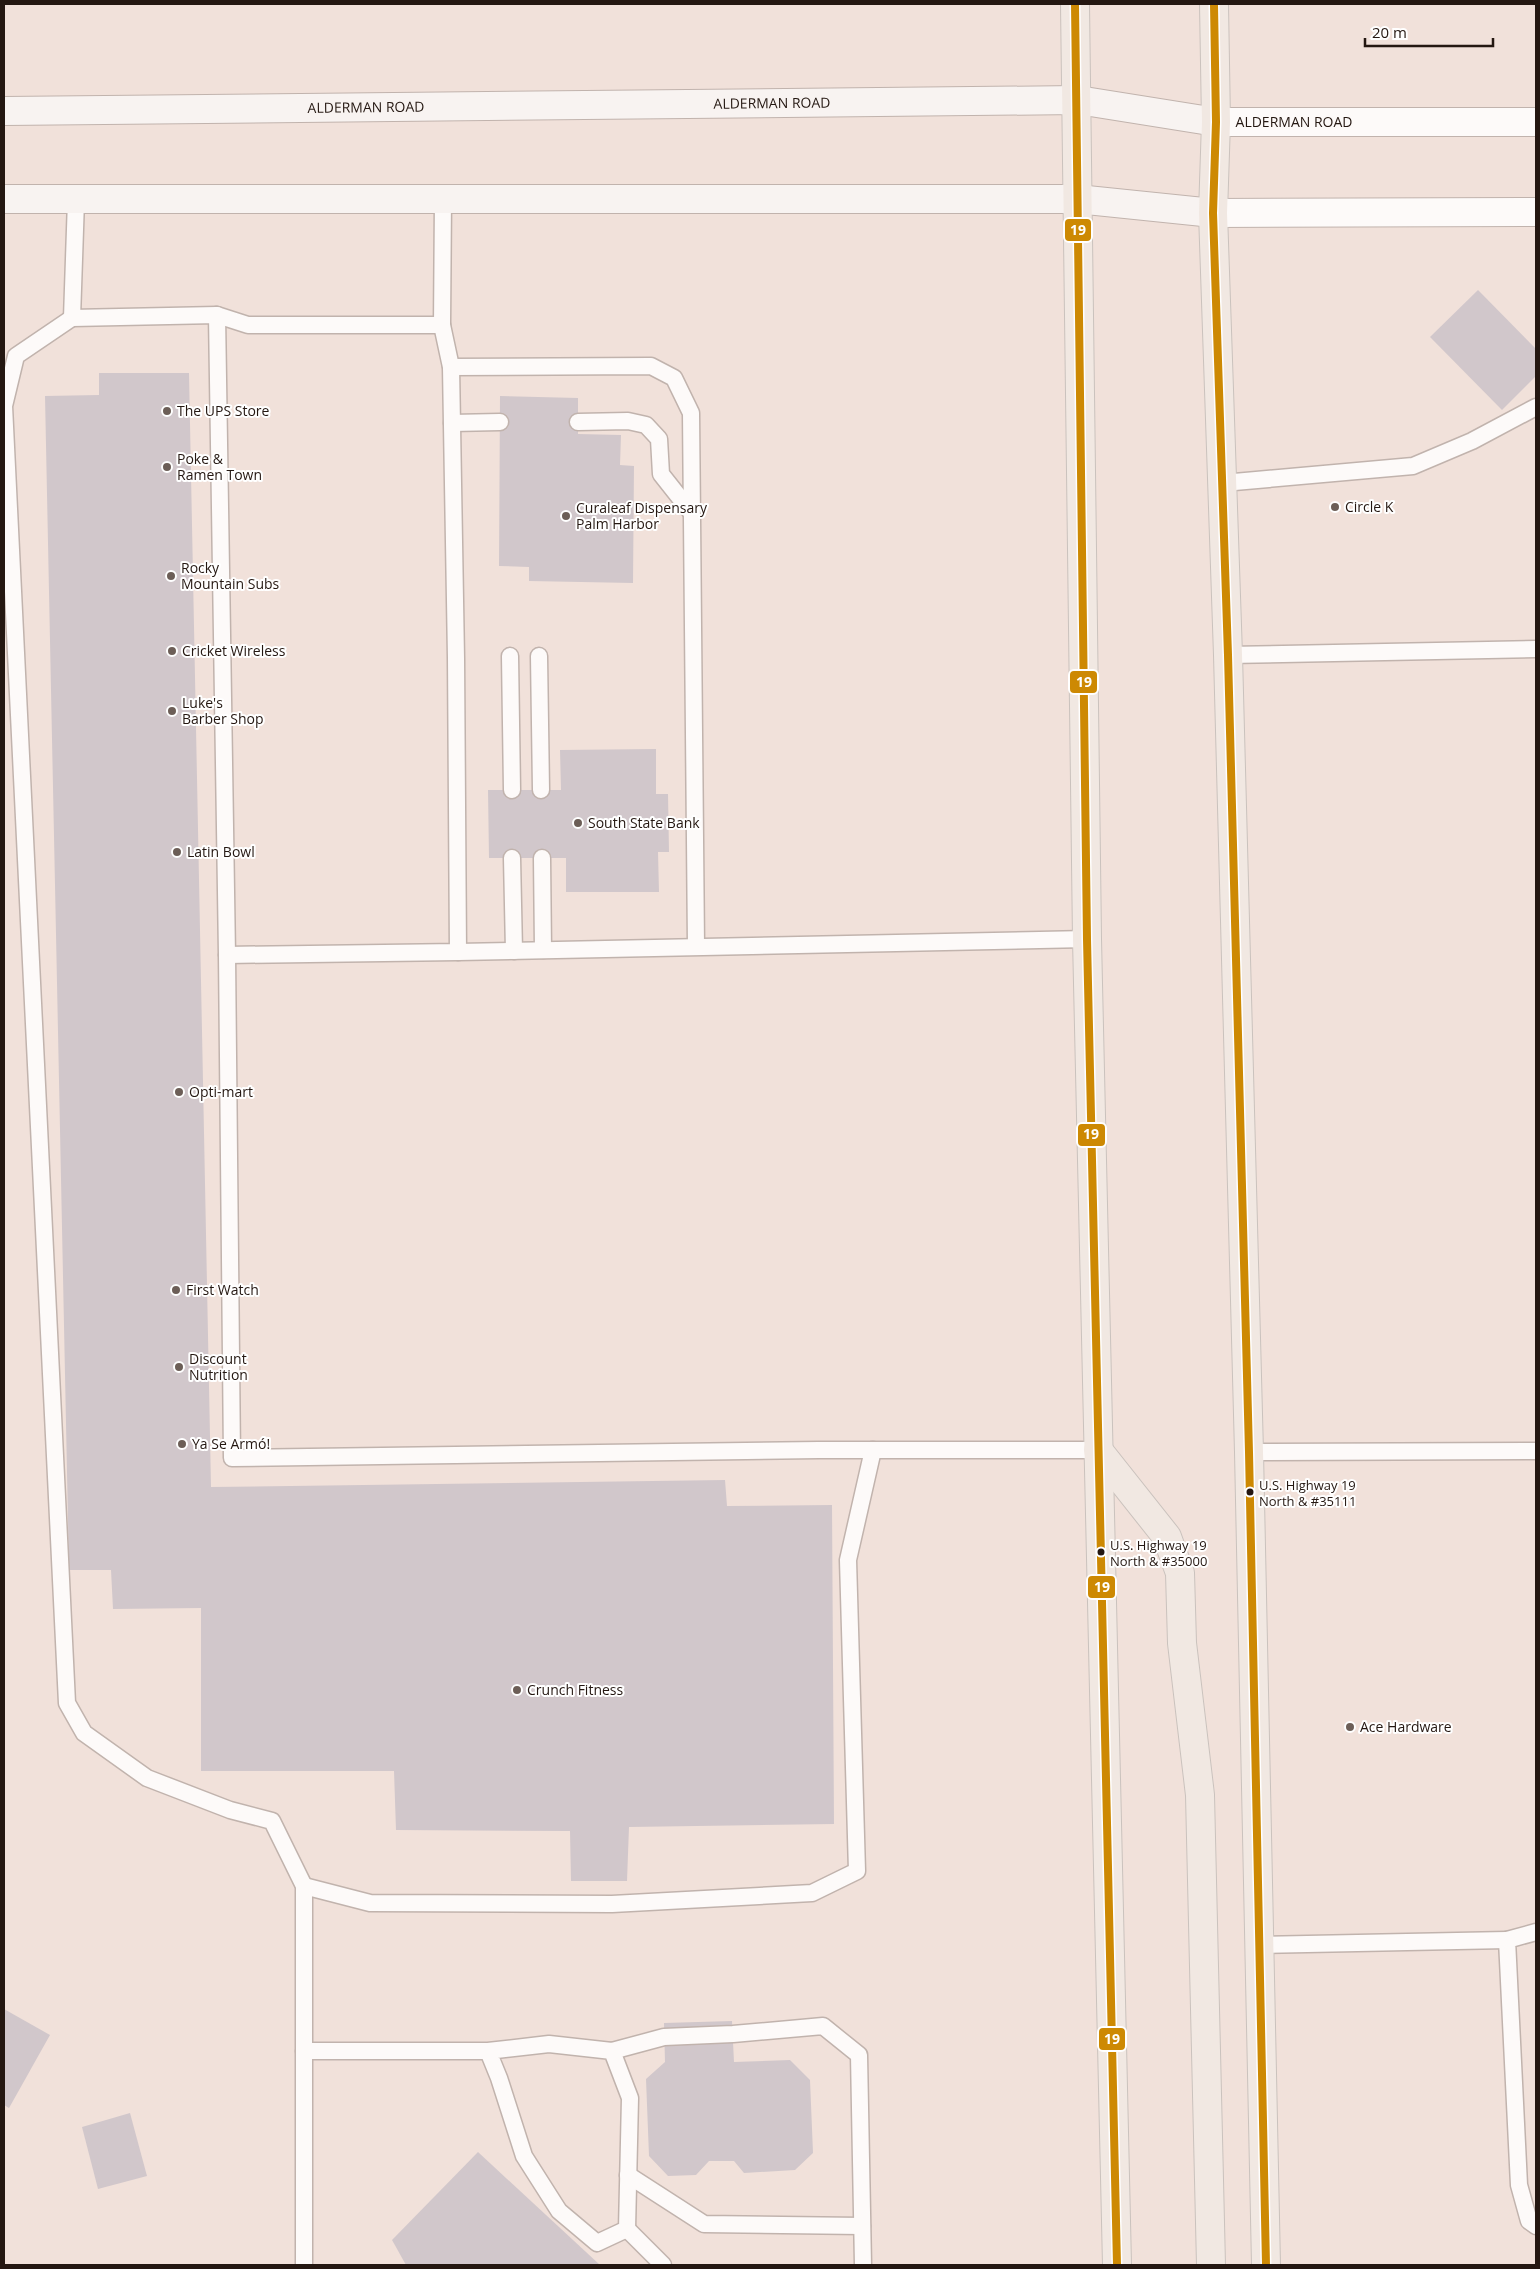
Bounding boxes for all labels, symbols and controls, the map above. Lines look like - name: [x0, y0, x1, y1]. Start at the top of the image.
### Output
- scale bar: [1365, 15, 1492, 47]
- text: 20 m: [1372, 22, 1407, 42]
- street label: ALDERMAN ROAD: [713, 93, 831, 113]
- street label: ALDERMAN ROAD: [307, 97, 425, 117]
- street label: ALDERMAN ROAD: [1236, 112, 1352, 131]
- line badge: 19: [1064, 218, 1092, 242]
- text: 19: [1070, 220, 1086, 239]
- place label: The UPS Store: [177, 401, 270, 420]
- marker: The UPS Store: [161, 405, 173, 417]
- place label: Poke & Ramen Town: [177, 449, 262, 484]
- marker: Poke & Ramen Town: [161, 461, 173, 473]
- place label: Circle K: [1345, 497, 1394, 516]
- place label: Curaleaf Dispensary Palm Harbor: [576, 498, 708, 533]
- marker: Circle K: [1329, 501, 1341, 513]
- marker: Curaleaf Dispensary Palm Harbor: [560, 510, 572, 522]
- place label: Rocky Mountain Subs: [181, 558, 280, 593]
- marker: Rocky Mountain Subs: [165, 570, 177, 582]
- place label: Cricket Wireless: [182, 641, 286, 660]
- marker: Cricket Wireless: [166, 645, 178, 657]
- line badge: 19: [1069, 670, 1098, 694]
- text: 19: [1076, 672, 1092, 691]
- place label: Luke's Barber Shop: [182, 693, 264, 728]
- marker: Luke's Barber Shop: [166, 705, 178, 717]
- place label: South State Bank: [588, 813, 700, 832]
- marker: South State Bank: [572, 817, 584, 829]
- place label: Latin Bowl: [187, 842, 255, 861]
- marker: Latin Bowl: [171, 846, 183, 858]
- place label: Opti-mart: [189, 1082, 253, 1101]
- marker: Opti-mart: [173, 1086, 185, 1098]
- line badge: 19: [1077, 1123, 1106, 1147]
- text: 19: [1083, 1124, 1099, 1143]
- place label: First Watch: [186, 1280, 259, 1299]
- marker: First Watch: [170, 1284, 182, 1296]
- place label: Discount Nutrition: [189, 1349, 248, 1384]
- marker: Discount Nutrition: [173, 1361, 185, 1373]
- place label: Ya Se Armó!: [192, 1434, 270, 1453]
- marker: Ya Se Armó!: [176, 1438, 188, 1450]
- place label: U.S. Highway 19 North & #35111: [1259, 1476, 1356, 1510]
- marker: U.S. Highway 19 North & #35111: [1245, 1487, 1255, 1497]
- place label: U.S. Highway 19 North & #35000: [1110, 1536, 1207, 1570]
- marker: U.S. Highway 19 North & #35000: [1096, 1547, 1106, 1557]
- line badge: 19: [1087, 1575, 1116, 1599]
- text: 19: [1094, 1577, 1110, 1596]
- place label: Crunch Fitness: [527, 1680, 624, 1699]
- marker: Crunch Fitness: [511, 1684, 523, 1696]
- place label: Ace Hardware: [1360, 1717, 1452, 1736]
- marker: Ace Hardware: [1344, 1721, 1356, 1733]
- line badge: 19: [1098, 2027, 1126, 2051]
- text: 19: [1104, 2029, 1120, 2048]

